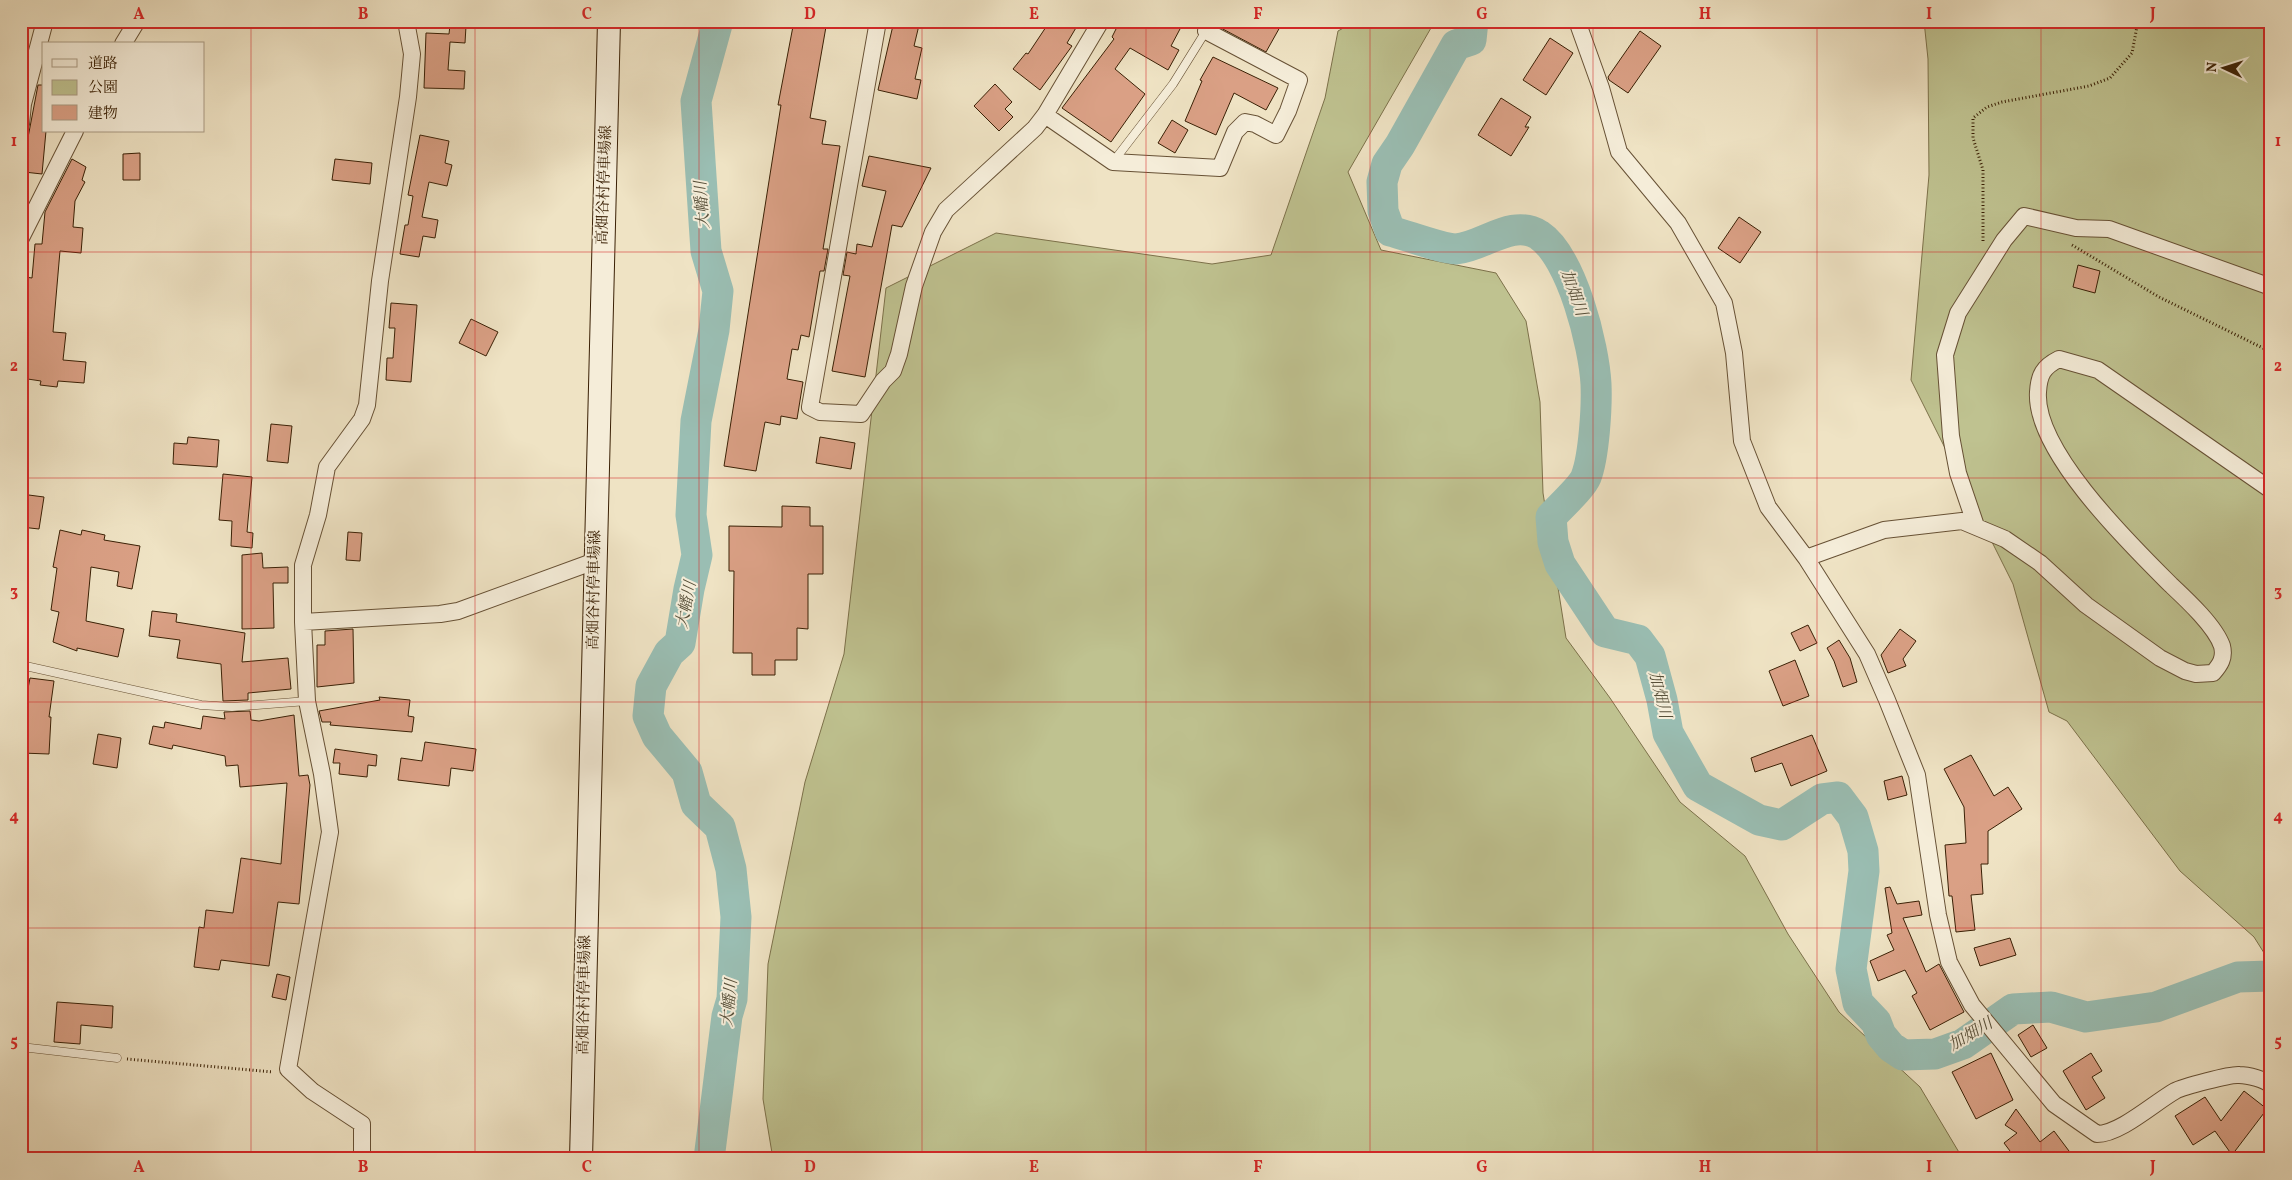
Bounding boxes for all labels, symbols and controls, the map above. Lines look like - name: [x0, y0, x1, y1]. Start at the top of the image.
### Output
- text: A: [133, 4, 145, 26]
- text: B: [358, 4, 369, 26]
- text: C: [582, 4, 592, 26]
- text: D: [804, 4, 816, 26]
- text: E: [1029, 4, 1039, 26]
- text: F: [1253, 4, 1263, 26]
- text: G: [1476, 4, 1488, 26]
- text: H: [1699, 4, 1711, 26]
- text: I: [1926, 4, 1932, 26]
- text: J: [2149, 4, 2156, 26]
- legend: [42, 42, 205, 132]
- north arrow: [2200, 42, 2250, 92]
- text: 道路: [88, 54, 118, 75]
- text: N: [2203, 61, 2222, 73]
- text: 公園: [88, 78, 118, 99]
- text: 建物: [88, 104, 118, 125]
- street label: 高畑谷村停車場線: [592, 125, 618, 245]
- text: 1: [11, 131, 17, 153]
- text: 1: [2275, 131, 2281, 153]
- water label: 大幡川: [690, 178, 716, 230]
- water label: 加畑川: [1554, 267, 1592, 321]
- text: 2: [10, 356, 18, 378]
- text: 2: [2274, 356, 2282, 378]
- street label: 高畑谷村停車場線: [583, 530, 607, 650]
- water label: 大幡川: [672, 577, 703, 631]
- text: 3: [10, 581, 18, 603]
- text: 3: [2274, 581, 2282, 603]
- water label: 加畑川: [1643, 669, 1676, 723]
- text: 4: [9, 806, 19, 828]
- text: 4: [2273, 806, 2283, 828]
- street label: 高畑谷村停車場線: [573, 935, 597, 1055]
- water label: 大幡川: [717, 976, 744, 1028]
- water label: 加畑川: [1945, 1012, 1999, 1057]
- text: 5: [10, 1031, 18, 1053]
- text: 5: [2274, 1031, 2282, 1053]
- text: A: [133, 1157, 145, 1179]
- text: B: [358, 1157, 369, 1179]
- text: C: [582, 1157, 592, 1179]
- text: D: [804, 1157, 816, 1179]
- text: E: [1029, 1157, 1039, 1179]
- text: F: [1253, 1157, 1263, 1179]
- text: G: [1476, 1157, 1488, 1179]
- text: H: [1699, 1157, 1711, 1179]
- text: I: [1926, 1157, 1932, 1179]
- text: J: [2149, 1157, 2156, 1179]

